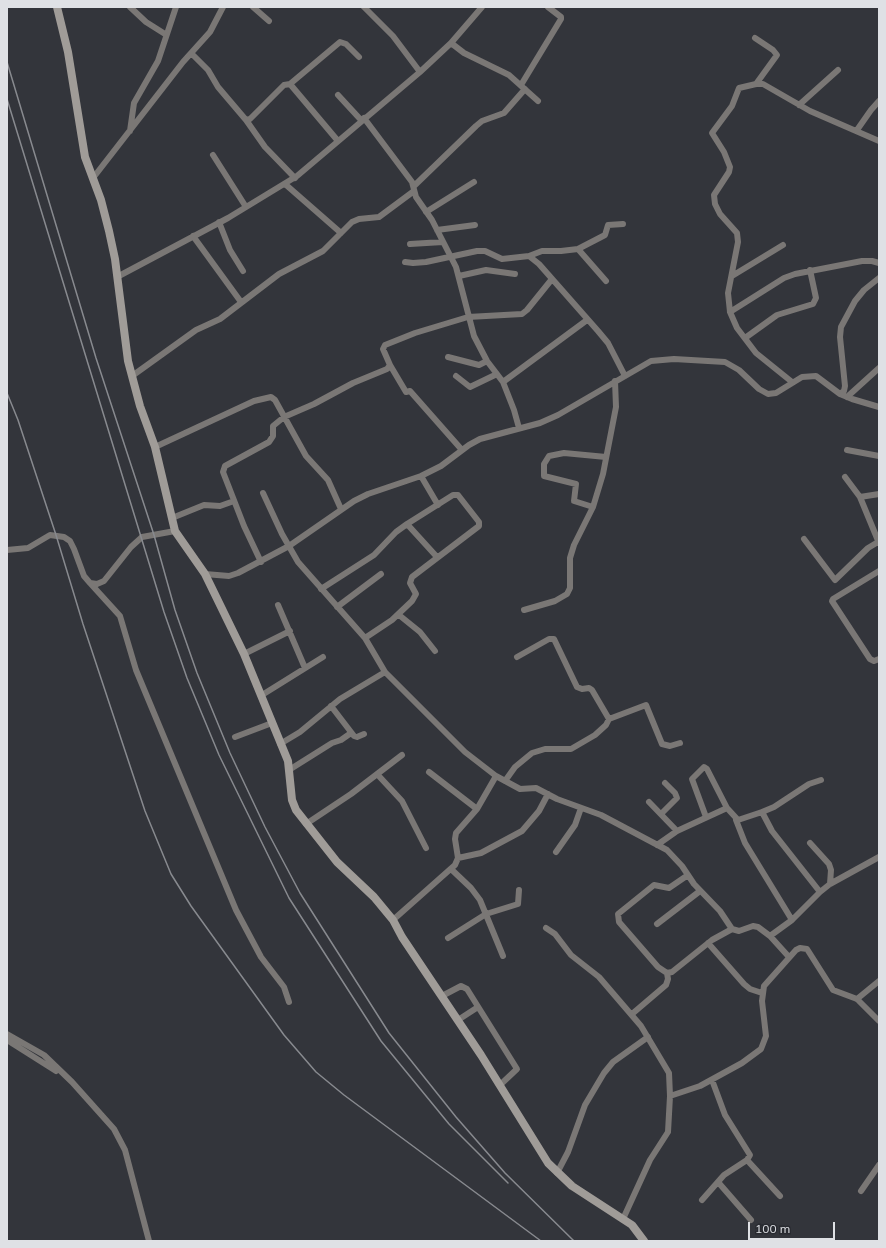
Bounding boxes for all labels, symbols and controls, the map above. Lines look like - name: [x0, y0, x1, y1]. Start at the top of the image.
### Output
- scale bar: [750, 1214, 837, 1240]
- text: 100 m: [755, 1221, 790, 1236]

